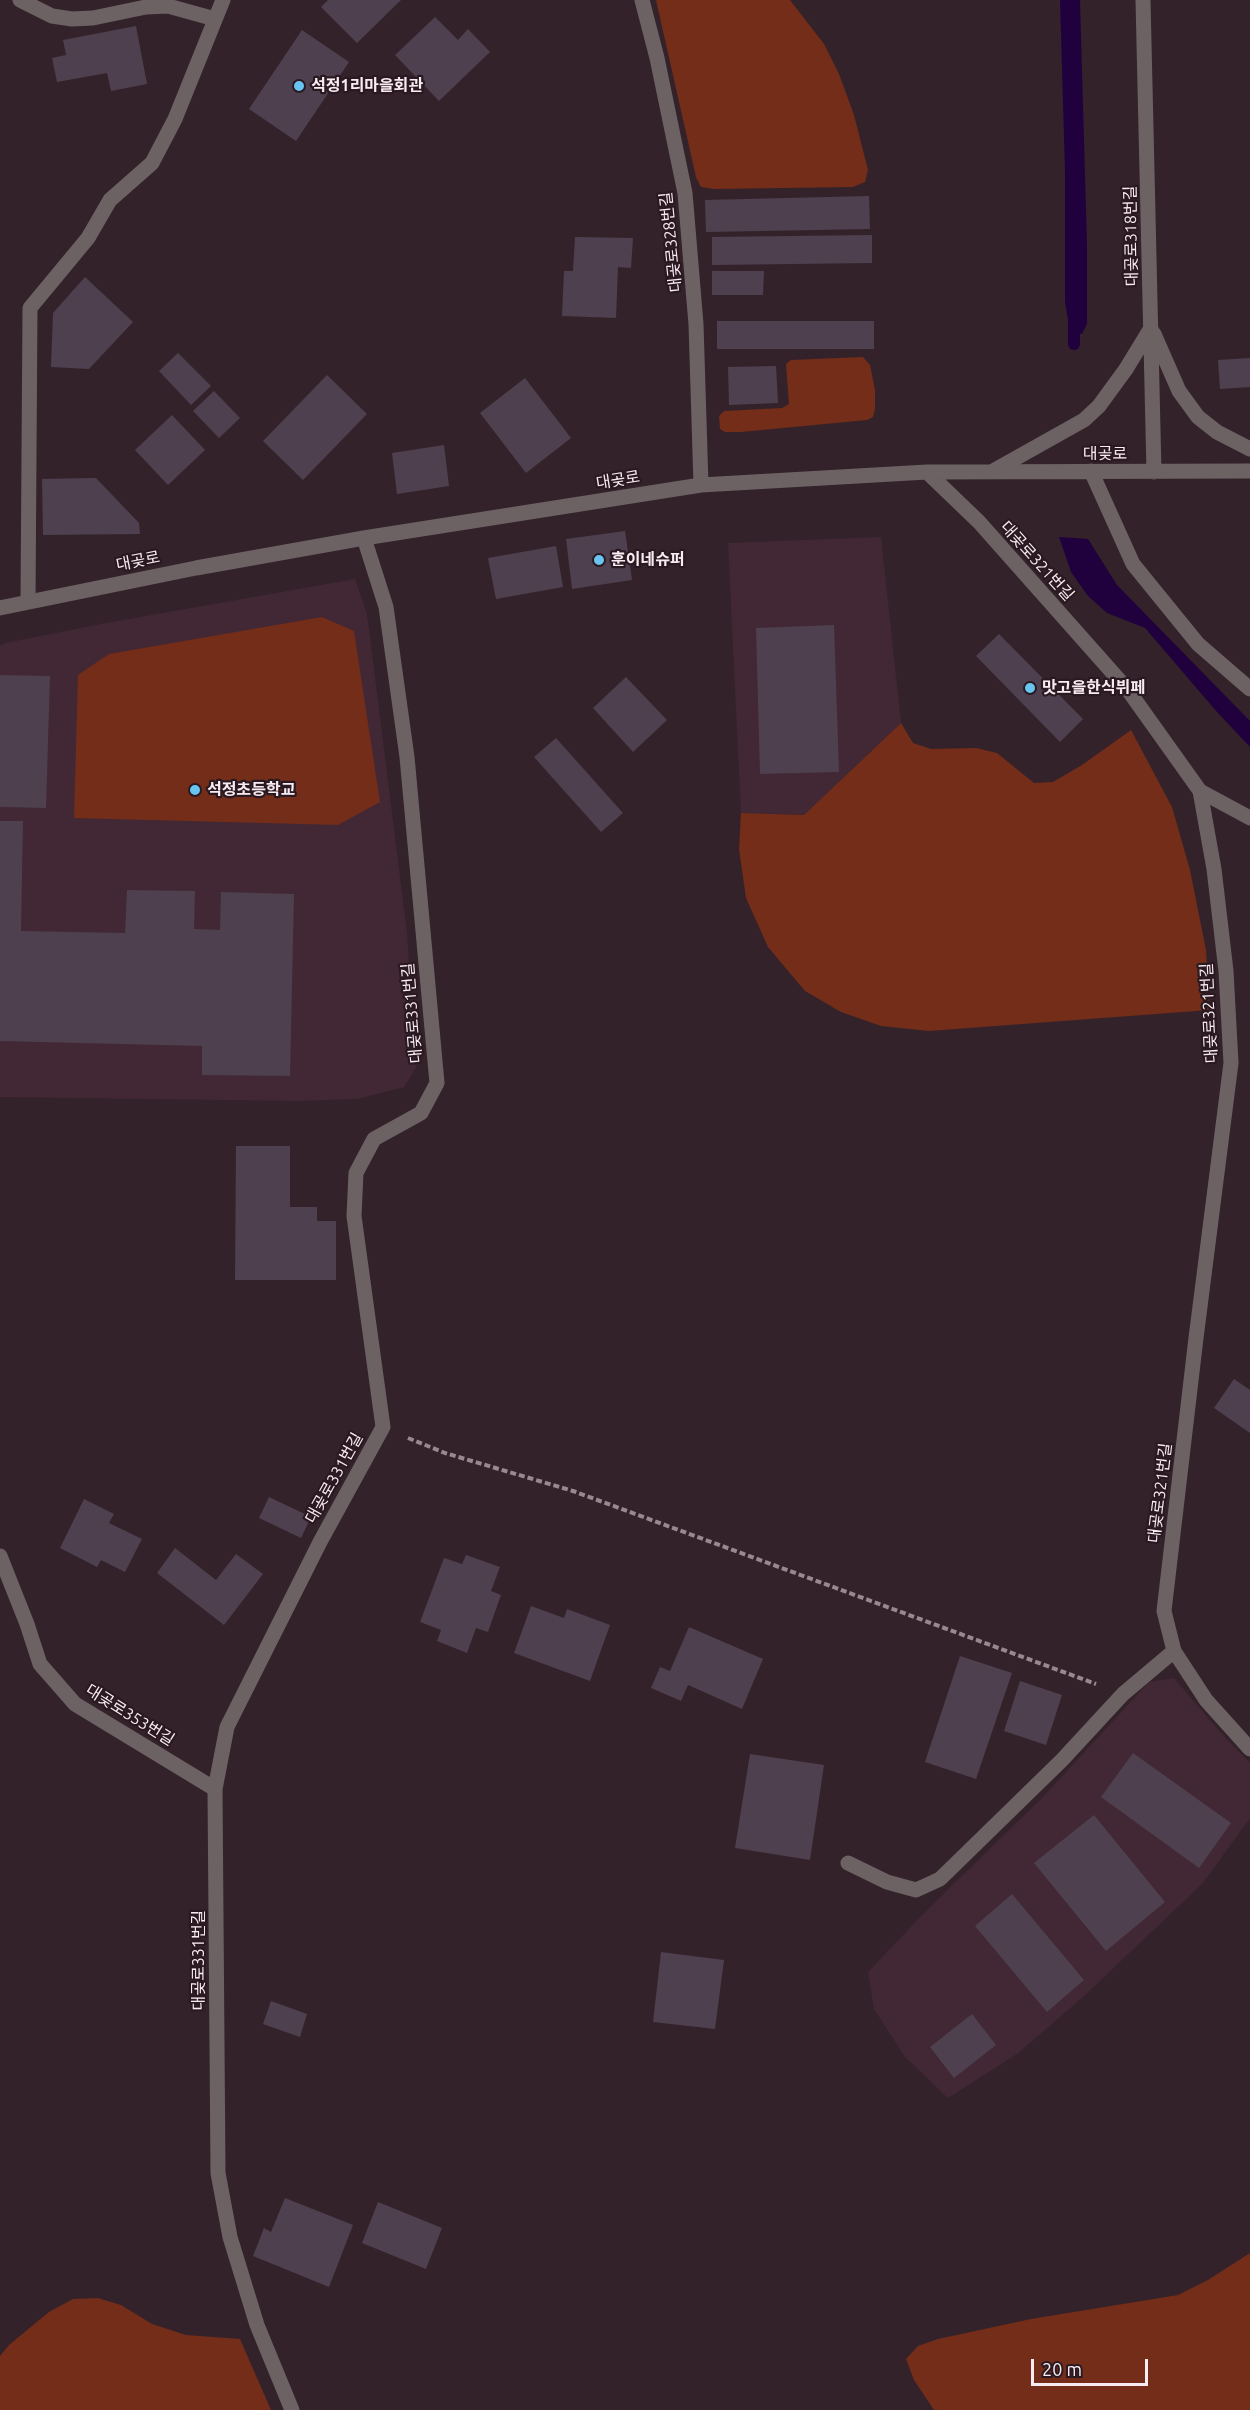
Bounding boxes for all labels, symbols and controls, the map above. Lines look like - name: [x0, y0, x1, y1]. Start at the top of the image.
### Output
- place label: 석정1리마을회관: [311, 76, 423, 96]
- marker: 석정1리마을회관: [292, 79, 306, 93]
- street label: 대곶로318번길: [1121, 186, 1141, 286]
- street label: 대곶로328번길: [656, 191, 686, 293]
- street label: 대곶로: [1083, 444, 1127, 464]
- street label: 대곶로: [595, 467, 641, 493]
- street label: 대곶로321번길: [996, 517, 1078, 605]
- street label: 대곶로: [114, 547, 162, 575]
- place label: 훈이네슈퍼: [611, 550, 685, 570]
- marker: 훈이네슈퍼: [592, 553, 606, 567]
- place label: 맛고을한식뷔페: [1042, 678, 1145, 698]
- marker: 맛고을한식뷔페: [1023, 681, 1037, 695]
- place label: 석정초등학교: [207, 780, 295, 800]
- marker: 석정초등학교: [188, 783, 202, 797]
- street label: 대곶로331번길: [398, 962, 426, 1064]
- street label: 대곶로321번길: [1197, 962, 1221, 1064]
- street label: 대곶로331번길: [301, 1429, 367, 1527]
- street label: 대곶로321번길: [1144, 1442, 1176, 1544]
- street label: 대곶로353번길: [82, 1680, 178, 1750]
- street label: 대곶로331번길: [189, 1910, 209, 2010]
- scale bar: [1034, 2347, 1151, 2385]
- text: 20 m: [1042, 2359, 1082, 2379]

